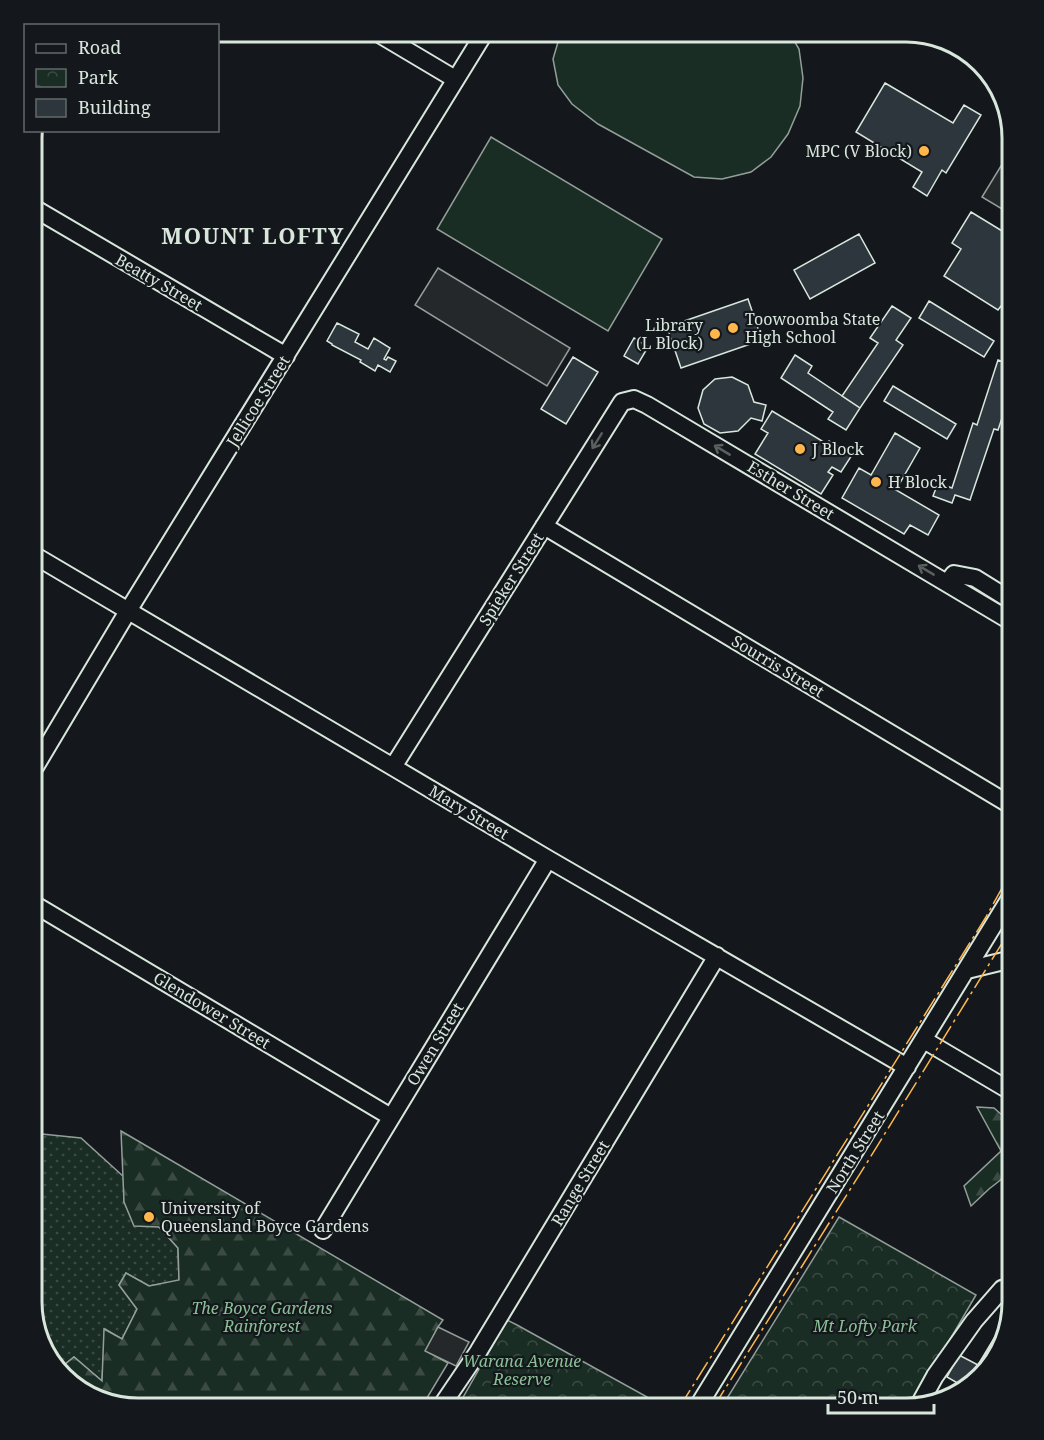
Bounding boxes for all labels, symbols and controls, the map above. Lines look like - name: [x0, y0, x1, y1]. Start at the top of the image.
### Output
- legend: [24, 24, 219, 132]
- text: Road: [78, 35, 121, 59]
- text: Park: [78, 65, 118, 89]
- text: Building: [78, 95, 151, 119]
- place label: MPC (V Block): [805, 140, 912, 162]
- marker: MPC (V Block): [917, 144, 931, 158]
- district label: MOUNT LOFTY: [161, 220, 345, 250]
- street label: Beatty Street: [111, 248, 207, 316]
- place label: Toowoomba State High School: [745, 308, 880, 348]
- place label: Library (L Block): [636, 314, 704, 354]
- marker: Toowoomba State High School: [726, 321, 740, 335]
- marker: Library (L Block): [708, 327, 722, 341]
- street label: Jellicoe Street: [221, 351, 295, 452]
- one-way arrow: [591, 432, 603, 449]
- place label: J Block: [811, 438, 864, 460]
- marker: J Block: [793, 442, 807, 456]
- one-way arrow: [714, 443, 731, 455]
- street label: Esther Street: [743, 455, 839, 525]
- place label: H Block: [888, 471, 947, 493]
- marker: H Block: [869, 475, 883, 489]
- street label: Spieker Street: [474, 528, 549, 630]
- one-way arrow: [918, 564, 935, 576]
- street label: Sourris Street: [728, 630, 829, 702]
- street label: Mary Street: [425, 780, 513, 845]
- street label: Glendower Street: [149, 966, 275, 1054]
- street label: Owen Street: [402, 998, 469, 1090]
- street label: North Street: [821, 1106, 889, 1198]
- street label: Range Street: [546, 1136, 614, 1230]
- place label: University of Queensland Boyce Gardens: [161, 1197, 369, 1237]
- marker: University of Queensland Boyce Gardens: [142, 1210, 156, 1224]
- park label: The Boyce Gardens Rainforest: [191, 1297, 333, 1337]
- park label: Mt Lofty Park: [812, 1315, 918, 1337]
- park label: Warana Avenue Reserve: [463, 1350, 581, 1390]
- scale bar: [828, 1377, 934, 1415]
- text: 50 m: [837, 1385, 879, 1409]

